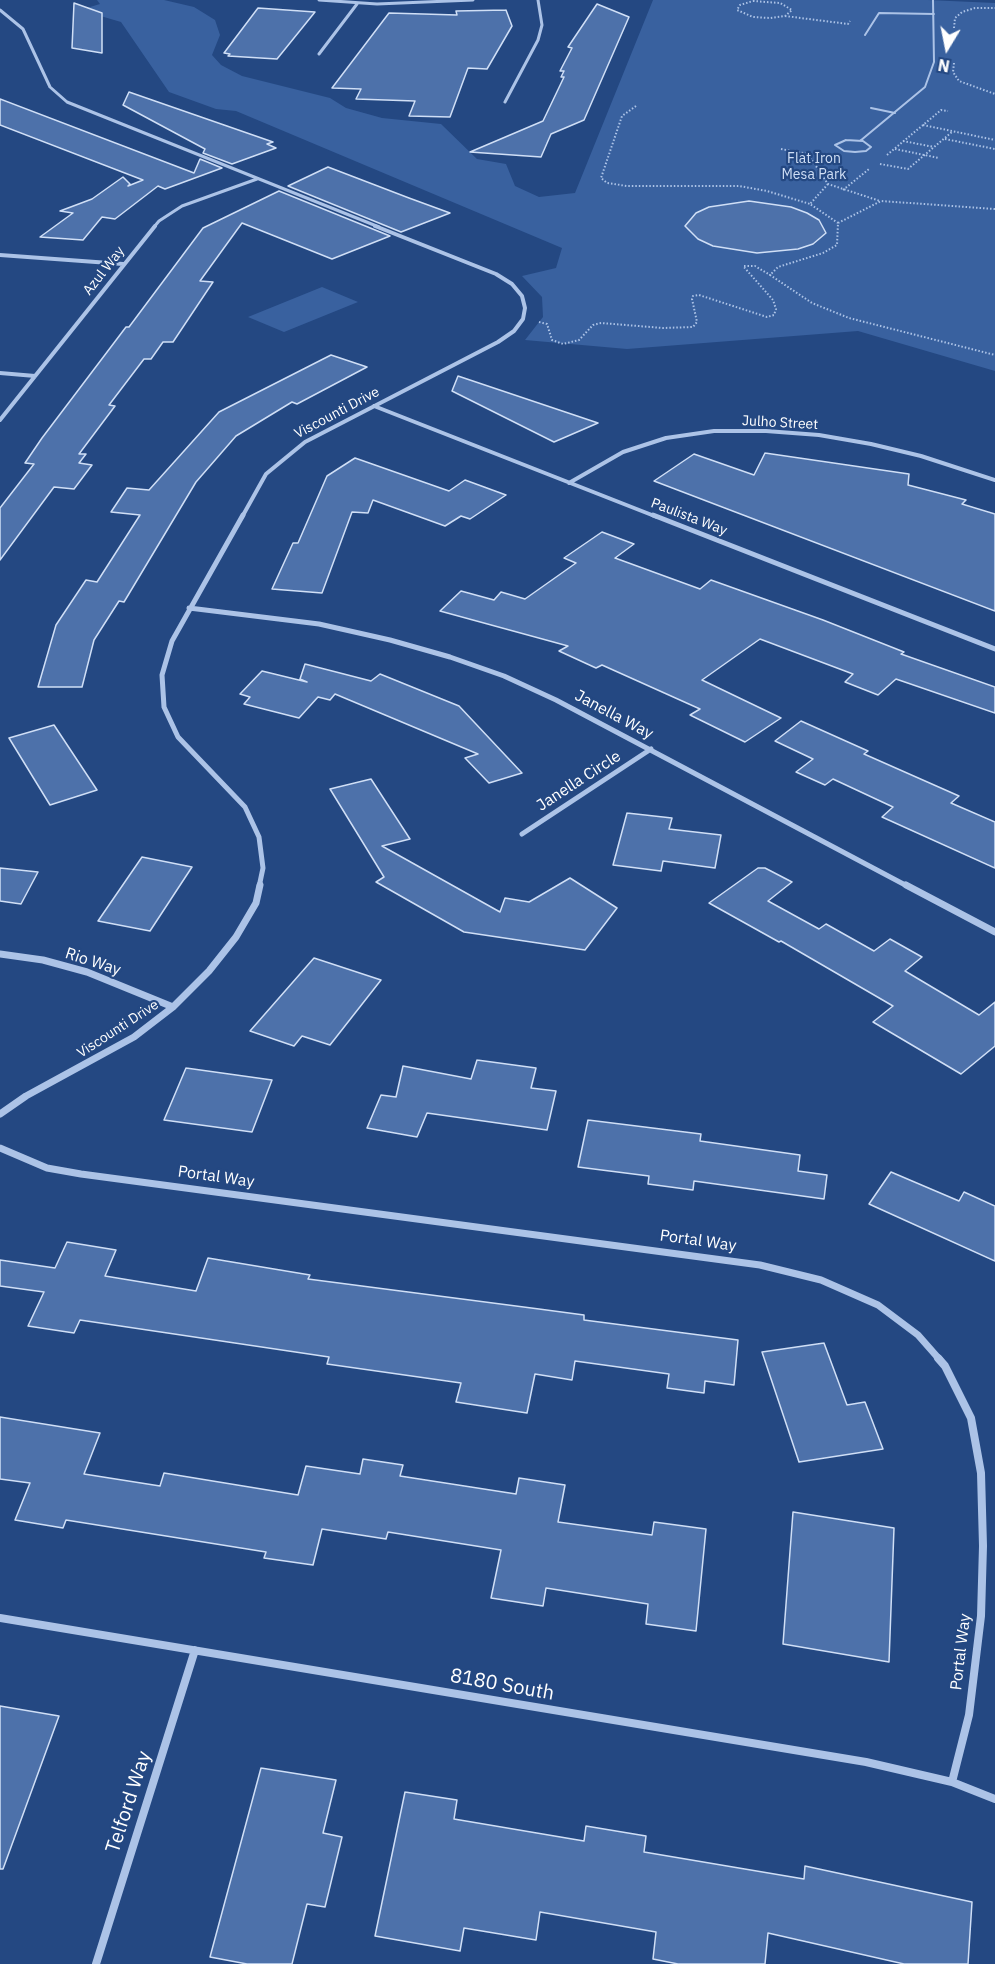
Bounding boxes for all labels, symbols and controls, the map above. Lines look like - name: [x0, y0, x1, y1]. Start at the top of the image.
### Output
- north arrow: [917, 18, 977, 78]
- text: N: [936, 55, 951, 77]
- park label: Flat Iron Mesa Park: [782, 151, 846, 184]
- street label: Azul Way: [80, 243, 128, 299]
- street label: Viscounti Drive: [292, 384, 382, 442]
- street label: Julho Street: [741, 413, 819, 433]
- street label: Paulista Way: [649, 495, 729, 539]
- street label: Janella Way: [571, 686, 657, 744]
- street label: Janella Circle: [533, 747, 625, 815]
- street label: Rio Way: [63, 944, 123, 980]
- street label: Viscounti Drive: [74, 996, 162, 1062]
- street label: Portal Way: [176, 1162, 256, 1192]
- street label: Portal Way: [658, 1226, 738, 1256]
- street label: Portal Way: [947, 1613, 975, 1691]
- street label: 8180 South: [448, 1664, 556, 1706]
- street label: Telford Way: [101, 1748, 157, 1856]

